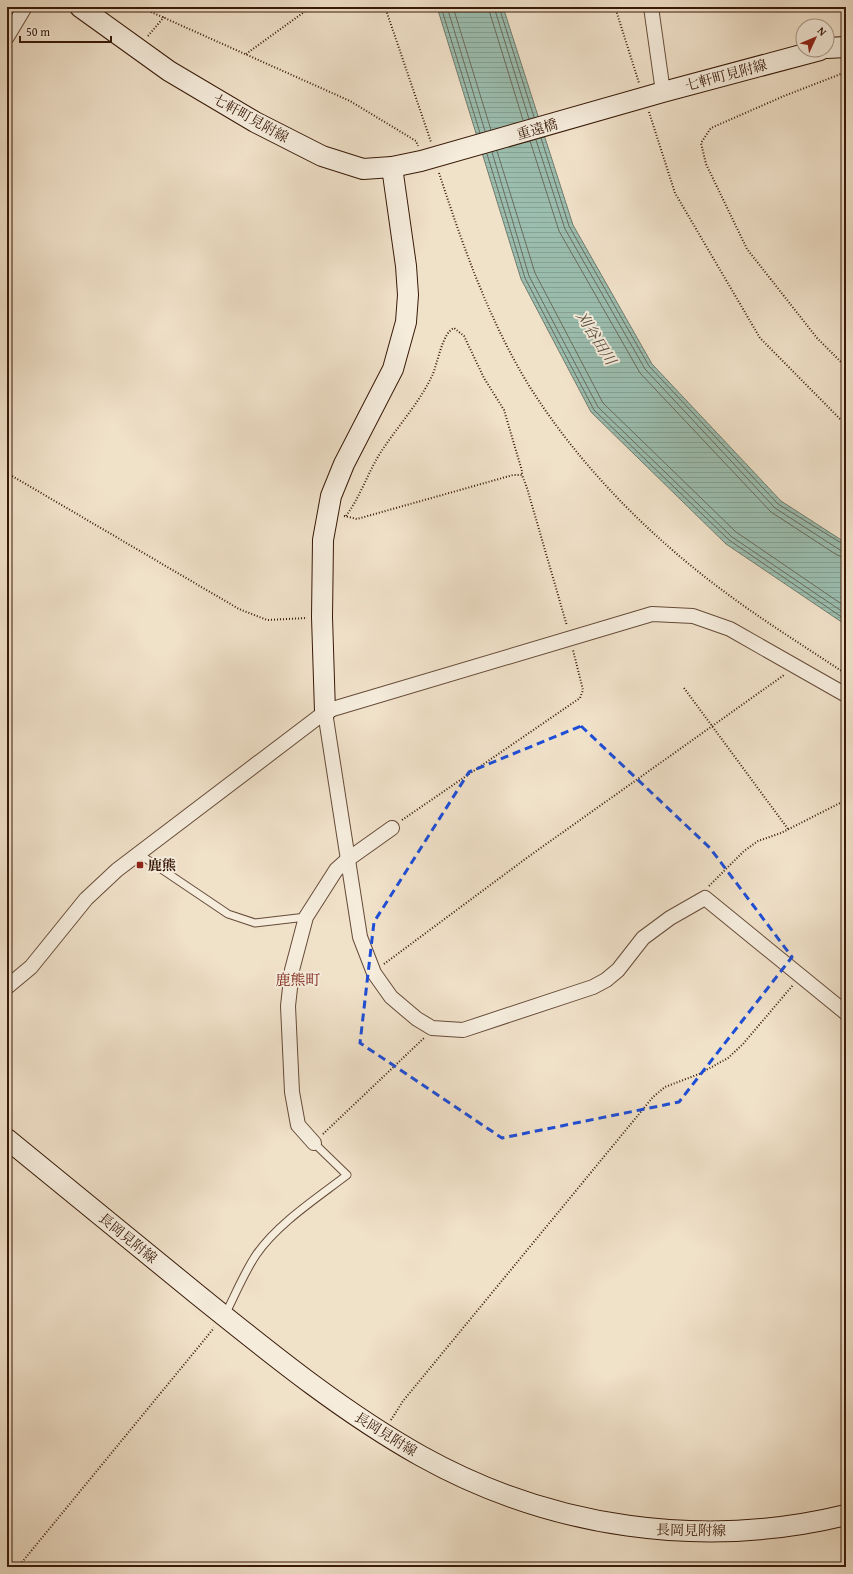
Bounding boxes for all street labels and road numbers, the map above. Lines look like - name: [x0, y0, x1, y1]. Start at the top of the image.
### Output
- street label: 七軒町見附線: [683, 54, 769, 96]
- street label: 七軒町見附線: [209, 89, 293, 147]
- street label: 重遠橋: [514, 114, 560, 144]
- street label: 長岡見附線: [95, 1208, 161, 1268]
- street label: 長岡見附線: [351, 1407, 421, 1461]
- street label: 長岡見附線: [656, 1519, 726, 1541]

